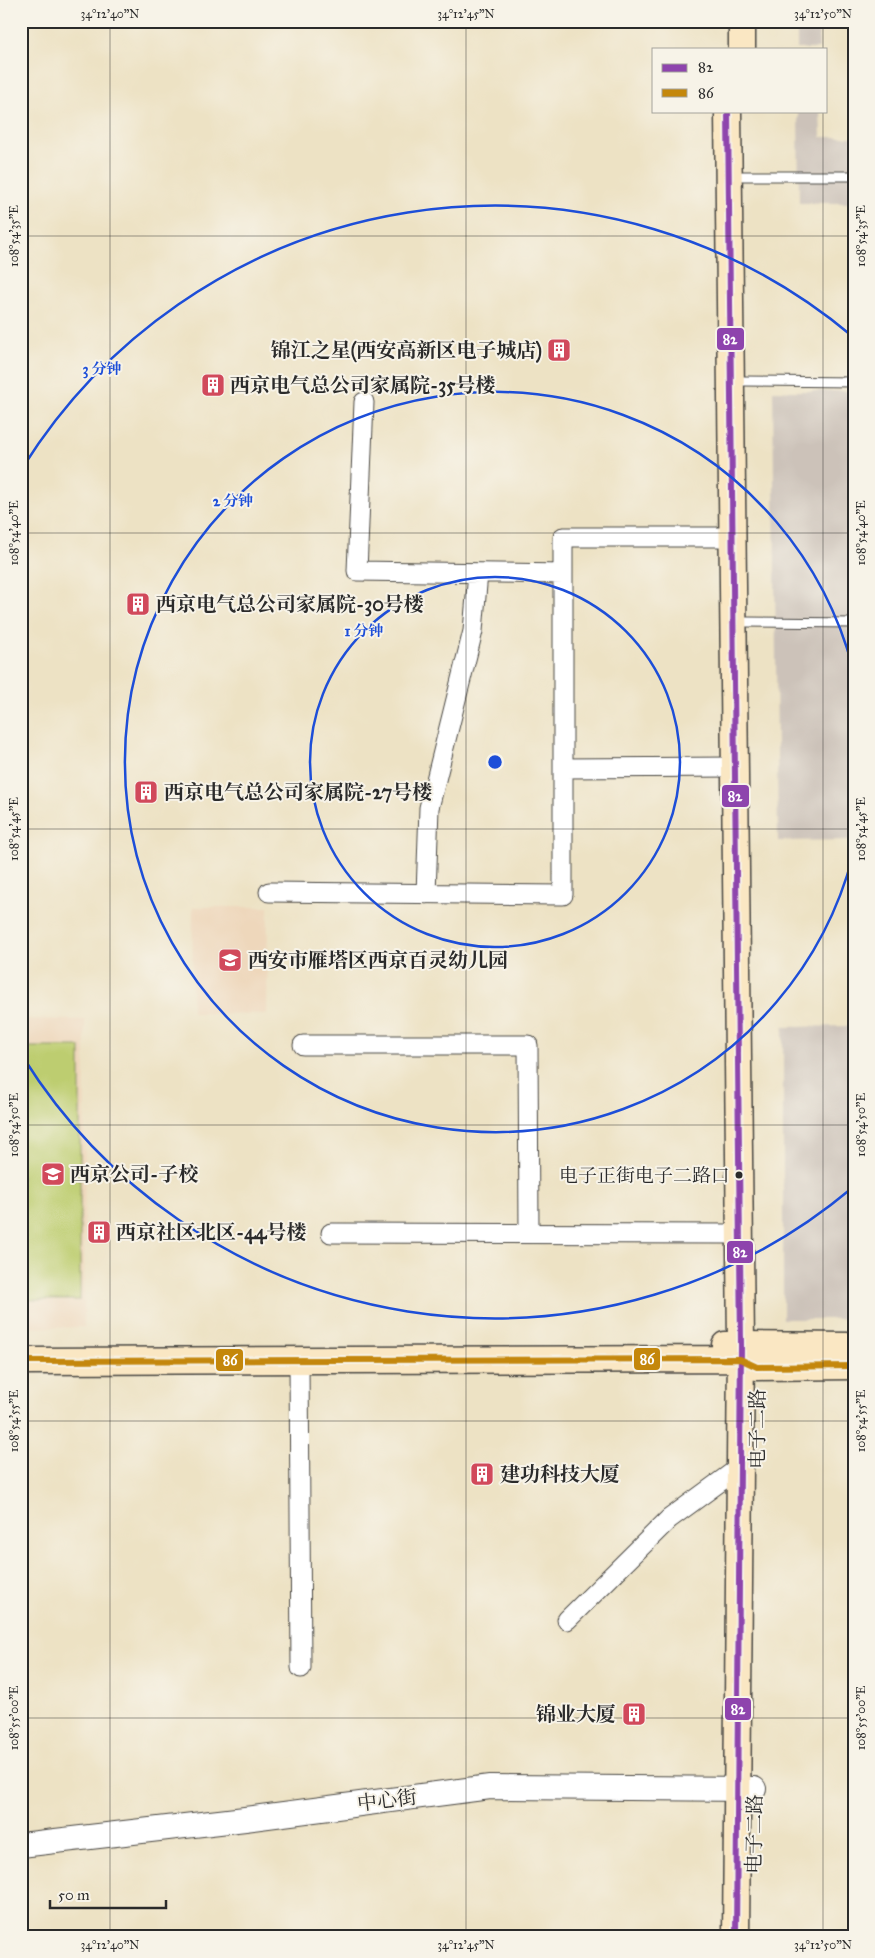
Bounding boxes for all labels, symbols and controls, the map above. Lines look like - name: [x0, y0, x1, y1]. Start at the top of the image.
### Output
- text: 34°12'40"N: [81, 7, 139, 21]
- text: 34°12'45"N: [437, 7, 495, 21]
- text: 34°12'50"N: [794, 7, 852, 21]
- legend: [652, 48, 828, 112]
- text: 82: [698, 58, 714, 76]
- text: 86: [698, 84, 715, 102]
- text: 108°54'35"E: [7, 205, 21, 267]
- text: 108°54'35"E: [854, 205, 868, 267]
- line badge: 82: [716, 327, 745, 351]
- text: 82: [723, 331, 738, 348]
- building icon: 锦江之星(西安高新区电子城店): [546, 337, 572, 363]
- place label: 锦江之星(西安高新区电子城店): [271, 338, 542, 363]
- text: 3 分钟: [82, 360, 122, 379]
- building icon: 西京电气总公司家属院-35号楼: [200, 372, 226, 398]
- place label: 西京电气总公司家属院-35号楼: [230, 373, 496, 398]
- text: 2 分钟: [213, 492, 253, 510]
- text: 108°54'40"E: [7, 500, 21, 566]
- text: 108°54'40"E: [854, 500, 868, 566]
- building icon: 西京电气总公司家属院-30号楼: [125, 591, 151, 617]
- place label: 西京电气总公司家属院-30号楼: [156, 592, 424, 617]
- text: 1 分钟: [344, 622, 384, 640]
- centre of rings: [486, 753, 504, 771]
- building icon: 西京电气总公司家属院-27号楼: [133, 779, 159, 805]
- place label: 西京电气总公司家属院-27号楼: [164, 780, 432, 804]
- line badge: 82: [721, 784, 750, 808]
- text: 82: [728, 788, 743, 805]
- text: 108°54'45"E: [7, 797, 21, 861]
- text: 108°54'45"E: [854, 797, 868, 861]
- school or university icon: 西安市雁塔区西京百灵幼儿园: [217, 947, 243, 973]
- place label: 西安市雁塔区西京百灵幼儿园: [248, 948, 508, 972]
- text: 108°54'50"E: [7, 1093, 21, 1157]
- text: 108°54'50"E: [854, 1093, 868, 1157]
- school or university icon: 西京公司-子校: [40, 1161, 66, 1187]
- place label: 西京公司-子校: [70, 1162, 198, 1186]
- place label: 电子正街电子二路口: [559, 1164, 730, 1187]
- marker: 电子正街电子二路口: [734, 1170, 744, 1180]
- building icon: 西京社区北区-44号楼: [86, 1219, 112, 1245]
- place label: 西京社区北区-44号楼: [116, 1220, 307, 1245]
- line badge: 82: [726, 1240, 754, 1264]
- text: 82: [733, 1244, 748, 1261]
- line badge: 86: [633, 1347, 661, 1371]
- line badge: 86: [215, 1348, 244, 1372]
- text: 86: [640, 1351, 655, 1368]
- text: 86: [223, 1352, 238, 1369]
- text: 108°54'55"E: [7, 1389, 21, 1452]
- street label: 电子二路: [745, 1389, 769, 1469]
- text: 108°54'55"E: [854, 1389, 868, 1452]
- building icon: 建功科技大厦: [469, 1461, 495, 1487]
- place label: 建功科技大厦: [500, 1462, 620, 1486]
- text: 108°55'00"E: [7, 1685, 21, 1750]
- text: 108°55'00"E: [854, 1685, 868, 1750]
- line badge: 82: [724, 1697, 752, 1721]
- building icon: 锦业大厦: [621, 1701, 647, 1727]
- text: 82: [731, 1701, 746, 1718]
- place label: 锦业大厦: [536, 1702, 616, 1726]
- street label: 中心街: [356, 1784, 418, 1816]
- street label: 电子二路: [741, 1794, 767, 1874]
- scale bar: [50, 1878, 166, 1910]
- text: 50 m: [58, 1886, 90, 1904]
- text: 34°12'40"N: [81, 1938, 139, 1952]
- text: 34°12'45"N: [437, 1938, 495, 1952]
- text: 34°12'50"N: [794, 1938, 852, 1952]

